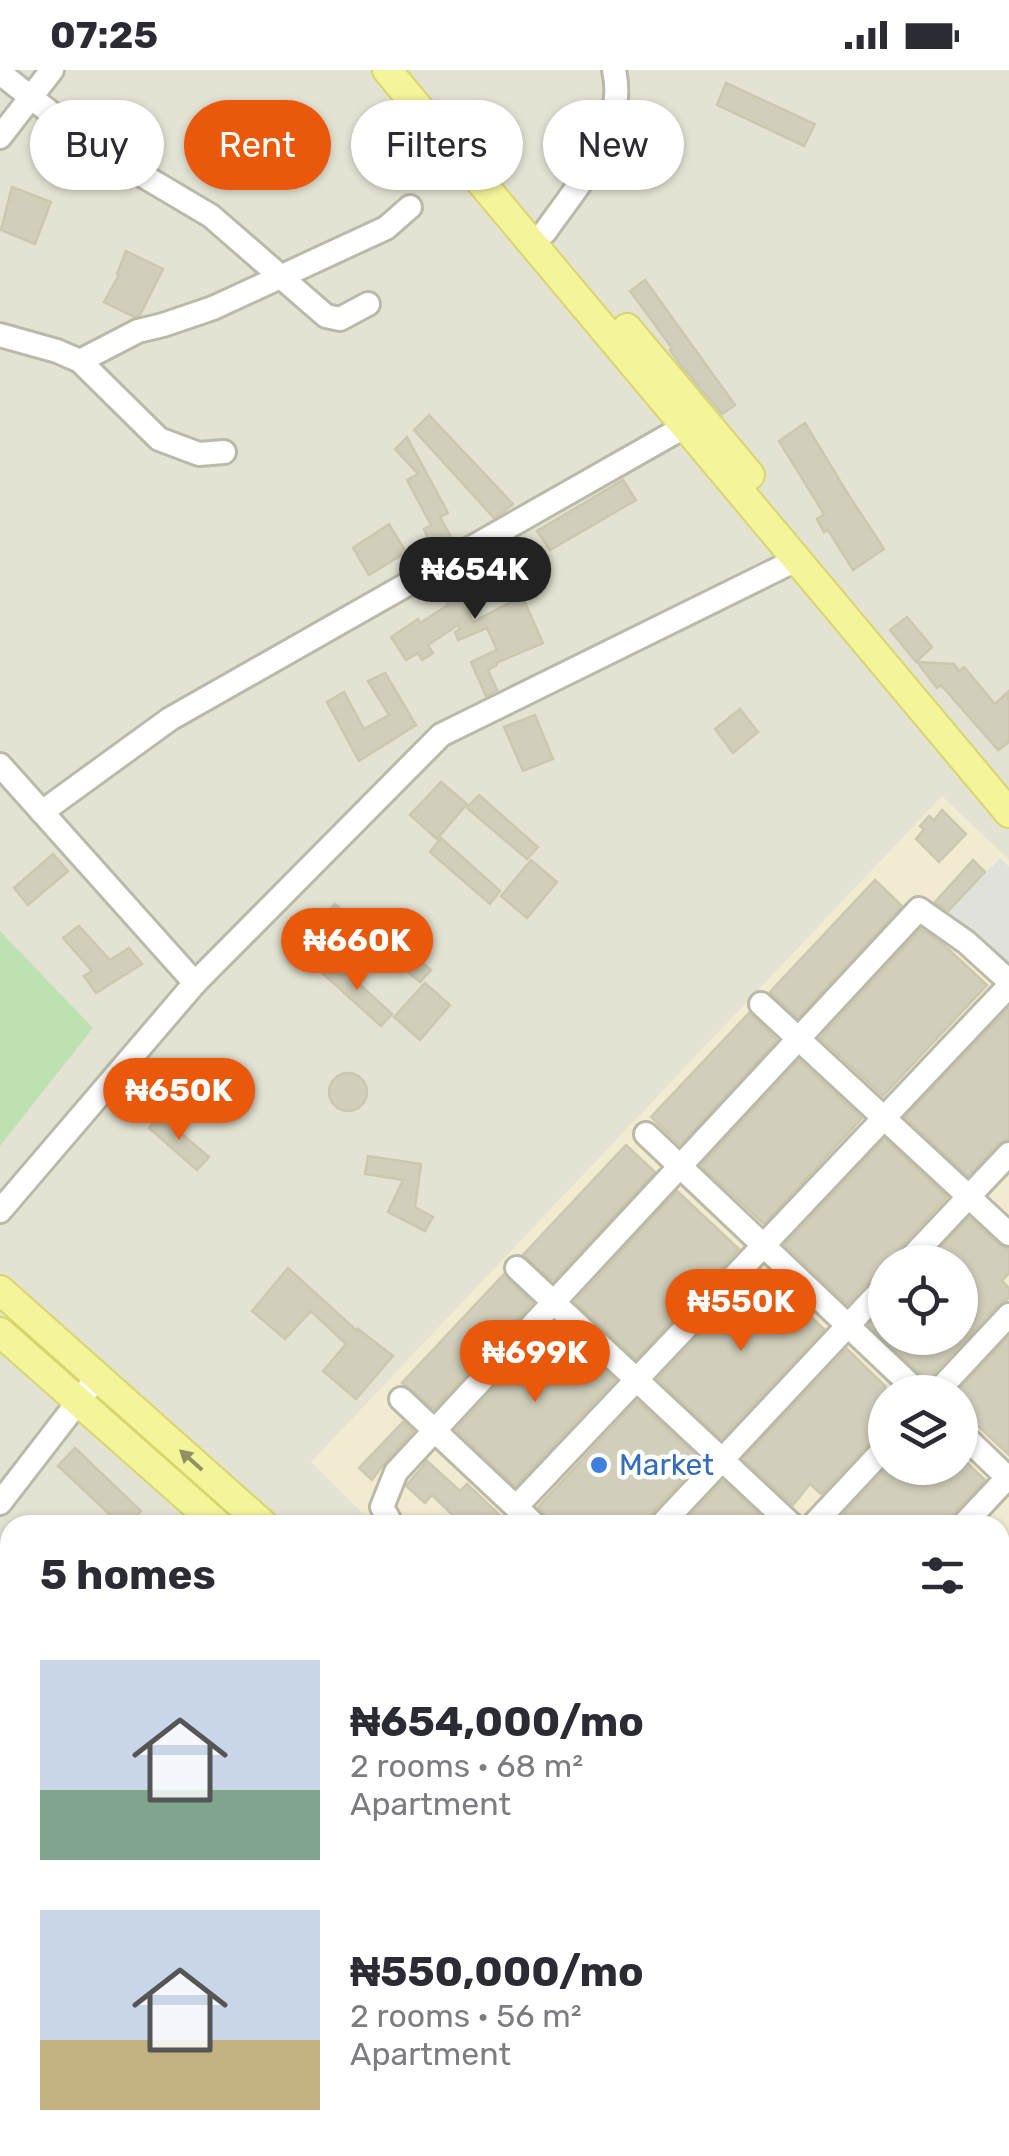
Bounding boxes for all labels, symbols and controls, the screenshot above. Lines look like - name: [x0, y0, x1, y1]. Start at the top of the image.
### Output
- text: 07:25: [50, 12, 158, 58]
- chip: Buy: [30, 100, 164, 190]
- chip: Rent: [184, 100, 331, 190]
- chip: Filters: [351, 100, 523, 190]
- chip: New: [543, 100, 684, 190]
- pin: ₦654K: [405, 537, 545, 622]
- text: ₦654K: [421, 550, 529, 588]
- pin: ₦660K: [287, 908, 427, 993]
- text: ₦660K: [303, 921, 411, 959]
- pin: ₦650K: [109, 1058, 249, 1143]
- text: ₦650K: [125, 1071, 233, 1109]
- map controls: [868, 1245, 978, 1485]
- button: locate: [868, 1245, 978, 1355]
- pin: ₦550K: [671, 1269, 811, 1354]
- text: ₦550K: [687, 1282, 795, 1320]
- pin: ₦699K: [465, 1320, 605, 1405]
- text: ₦699K: [482, 1333, 588, 1371]
- button: layers: [868, 1375, 978, 1485]
- place label: Market: [619, 1447, 714, 1483]
- one-way arrow: [179, 1449, 204, 1471]
- marker: Market: [588, 1454, 610, 1476]
- icon: filters: [915, 1548, 970, 1603]
- text: 5 homes: [40, 1550, 216, 1600]
- text: ₦654,000/mo: [350, 1697, 644, 1747]
- icon: home: [120, 1700, 240, 1820]
- text: 2 rooms · 68 m²: [350, 1747, 583, 1785]
- text: Apartment: [350, 1785, 511, 1823]
- text: ₦550,000/mo: [350, 1947, 644, 1997]
- icon: home: [120, 1950, 240, 2070]
- text: 2 rooms · 56 m²: [350, 1997, 582, 2035]
- text: Apartment: [350, 2035, 511, 2073]

